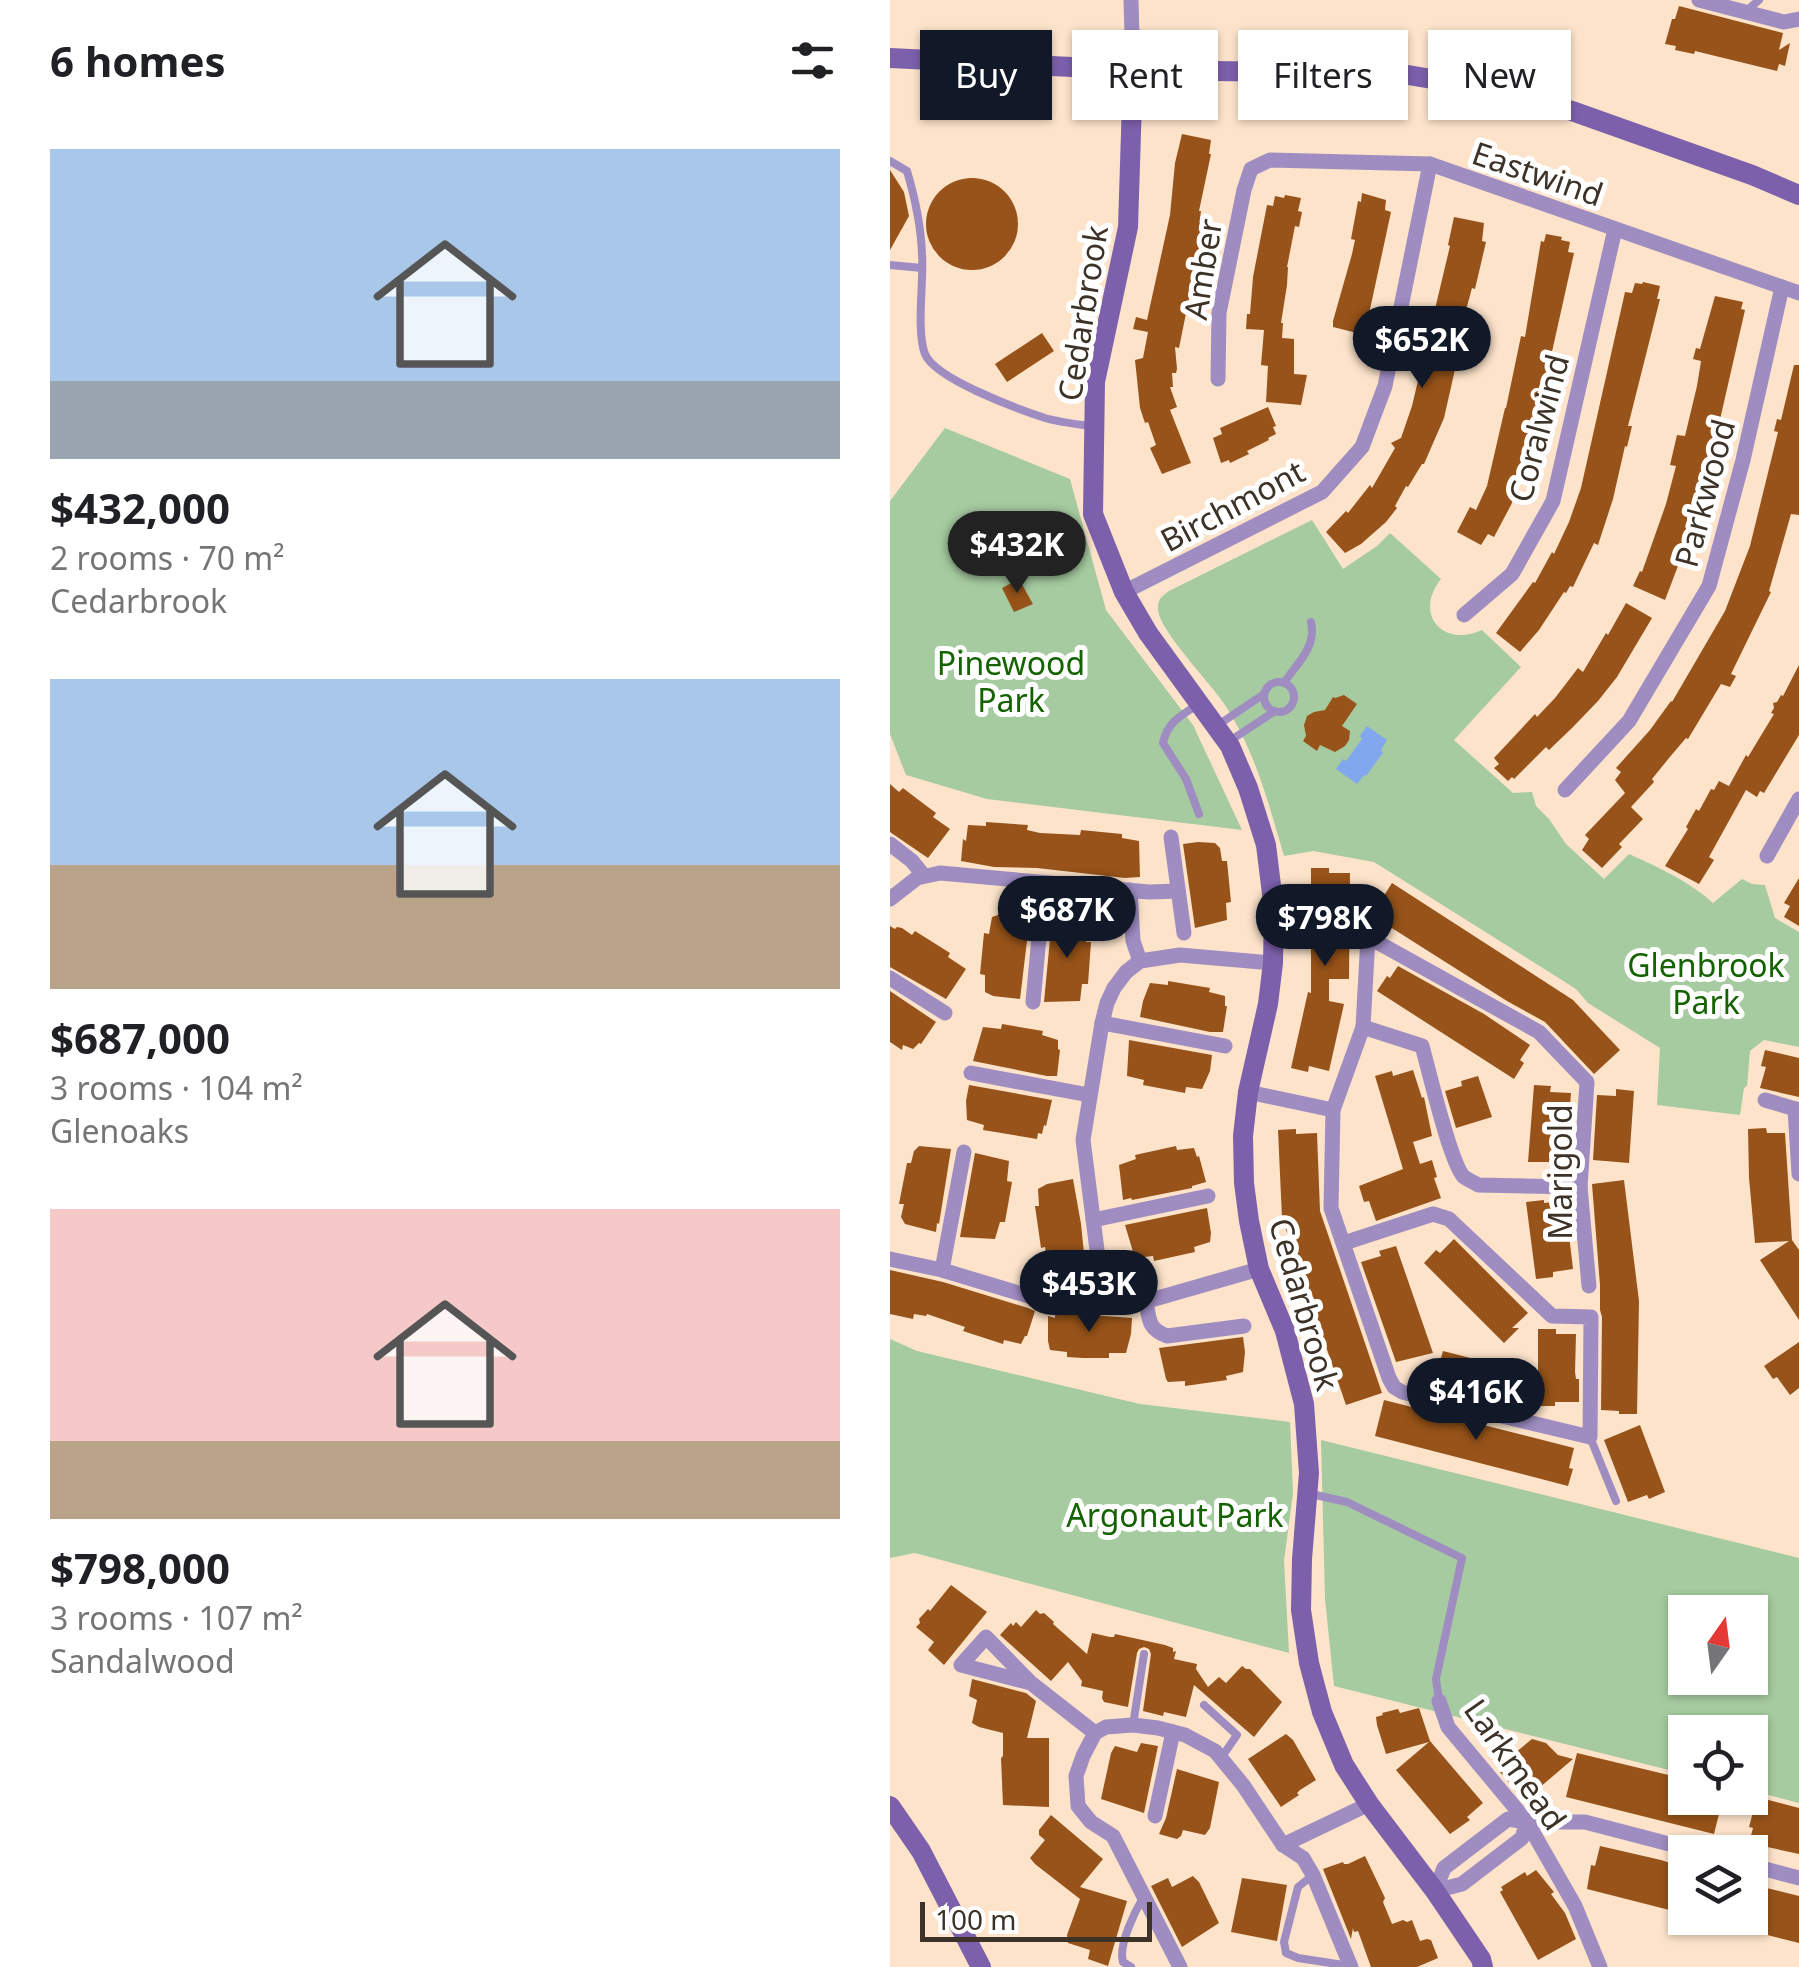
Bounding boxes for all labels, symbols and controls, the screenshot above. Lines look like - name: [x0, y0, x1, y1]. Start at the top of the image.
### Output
- chip: Buy: [920, 30, 1052, 120]
- chip: Rent: [1072, 30, 1218, 120]
- chip: Filters: [1238, 30, 1408, 120]
- chip: New: [1428, 30, 1571, 120]
- text: 6 homes: [50, 32, 226, 89]
- icon: filters: [785, 33, 840, 88]
- street label: Eastwind: [1467, 131, 1609, 215]
- icon: home: [355, 214, 535, 394]
- street label: Amber: [1173, 216, 1231, 322]
- street label: Cedarbrook: [1047, 222, 1117, 404]
- pin: $652K: [1352, 306, 1492, 391]
- text: $652K: [1375, 317, 1469, 360]
- street label: Coralwind: [1498, 349, 1578, 507]
- street label: Parkwood: [1664, 414, 1744, 572]
- street label: Birchmont: [1152, 449, 1312, 561]
- text: $432,000: [50, 479, 230, 536]
- pin: $432K: [947, 511, 1087, 596]
- text: $432K: [970, 522, 1064, 565]
- text: 2 rooms · 70 m²: [50, 536, 284, 579]
- text: Cedarbrook: [50, 579, 227, 622]
- park label: Pinewood Park: [937, 641, 1085, 721]
- icon: home: [355, 744, 535, 924]
- pin: $687K: [997, 876, 1137, 961]
- pin: $798K: [1255, 884, 1395, 969]
- text: $687K: [1020, 887, 1114, 930]
- text: $798K: [1278, 895, 1372, 938]
- park label: Glenbrook Park: [1627, 943, 1785, 1023]
- text: $687,000: [50, 1009, 230, 1066]
- text: 3 rooms · 104 m²: [50, 1066, 303, 1109]
- street label: Marigold: [1538, 1104, 1581, 1240]
- text: Glenoaks: [50, 1109, 189, 1152]
- street label: Cedarbrook: [1260, 1213, 1350, 1395]
- pin: $453K: [1019, 1250, 1159, 1335]
- text: $453K: [1042, 1261, 1136, 1304]
- icon: home: [355, 1274, 535, 1454]
- pin: $416K: [1406, 1358, 1546, 1443]
- text: $416K: [1429, 1369, 1523, 1412]
- park label: Argonaut Park: [1066, 1493, 1284, 1536]
- text: $798,000: [50, 1539, 230, 1596]
- north arrow: [1668, 1595, 1768, 1695]
- map controls: [1668, 1595, 1768, 1935]
- text: 3 rooms · 107 m²: [50, 1596, 303, 1639]
- text: Sandalwood: [50, 1639, 235, 1682]
- street label: Larkmead: [1455, 1690, 1577, 1838]
- button: locate: [1668, 1715, 1768, 1815]
- button: layers: [1668, 1835, 1768, 1935]
- scale bar: [920, 1897, 1152, 1942]
- text: 100 m: [935, 1900, 1017, 1938]

